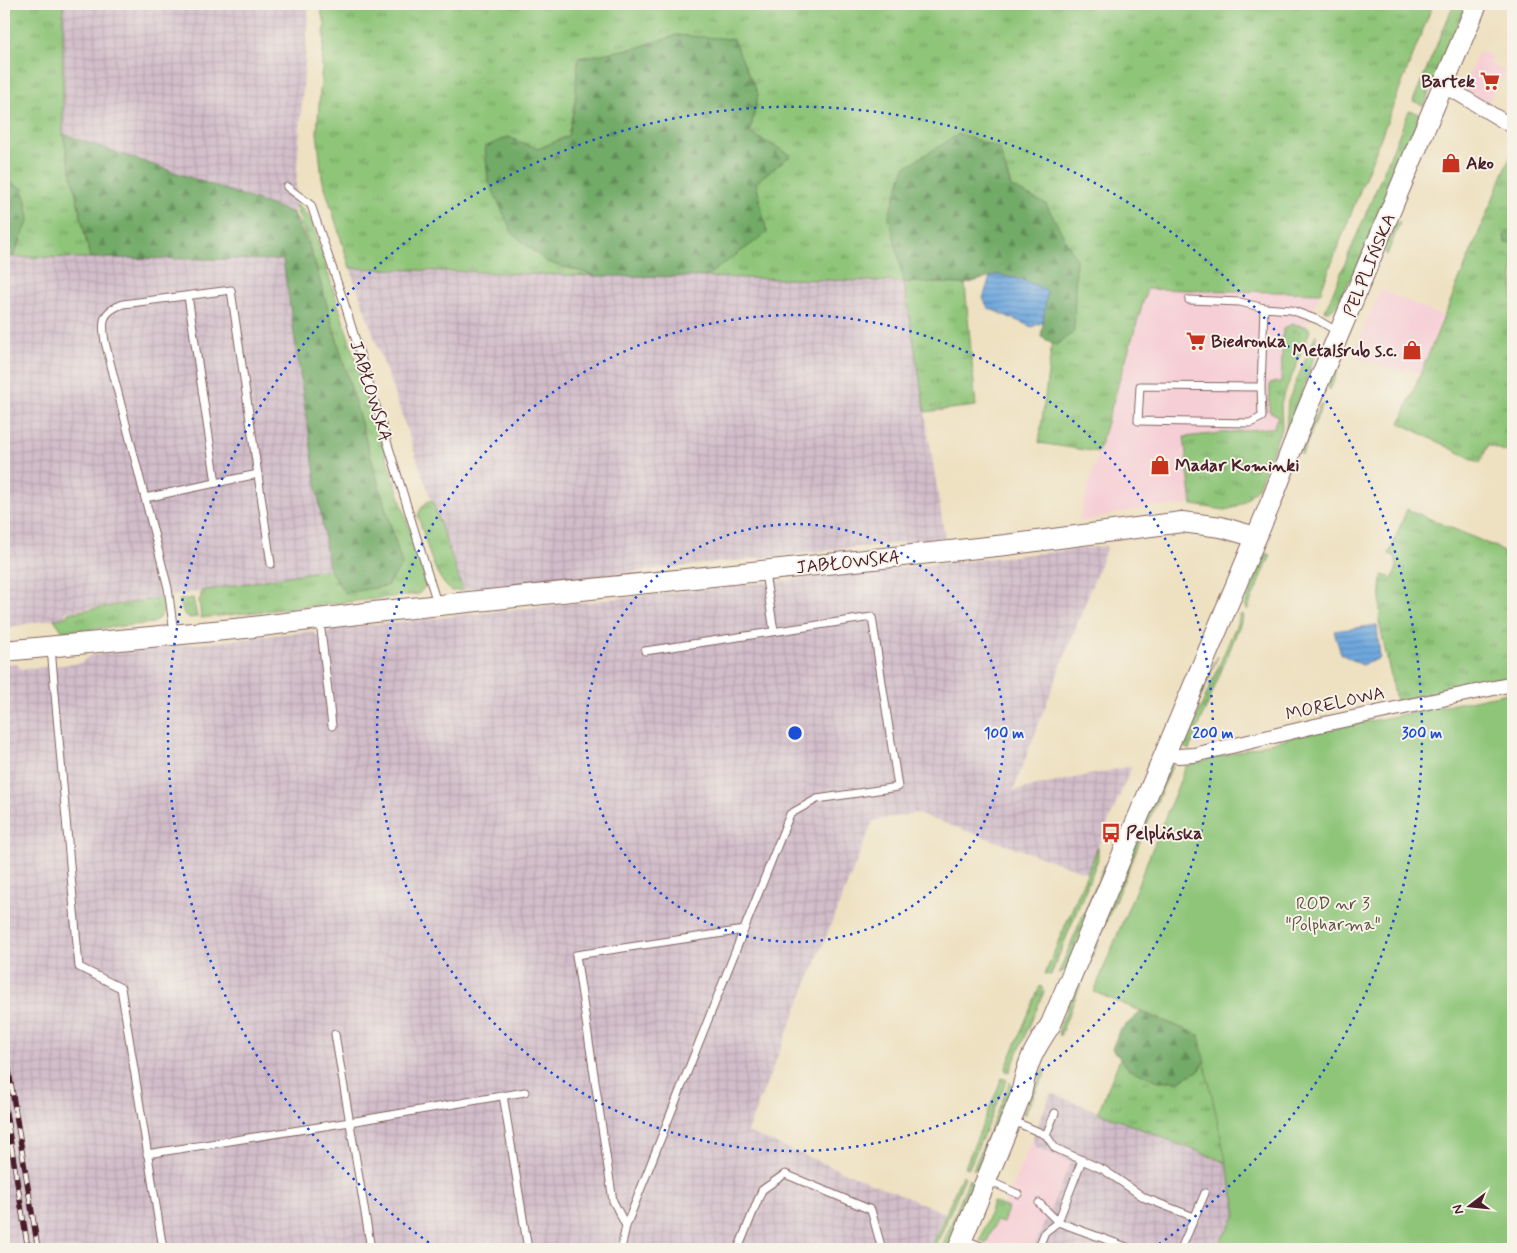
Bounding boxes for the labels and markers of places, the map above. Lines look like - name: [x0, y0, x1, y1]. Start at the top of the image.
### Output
- place label: Bartek: [1421, 70, 1475, 94]
- supermarket icon: Bartek: [1479, 70, 1501, 92]
- shop icon: Ako: [1440, 152, 1462, 174]
- place label: Ako: [1466, 152, 1494, 176]
- supermarket icon: Biedronka: [1185, 330, 1207, 352]
- place label: Biedronka: [1211, 330, 1286, 354]
- place label: Metalśrub s.c.: [1293, 339, 1397, 363]
- shop icon: Metalśrub s.c.: [1401, 339, 1423, 361]
- shop icon: Madar Kominki: [1149, 454, 1171, 476]
- place label: Madar Kominki: [1175, 454, 1299, 478]
- centre of rings: [786, 724, 804, 742]
- bus stop icon: Pelplińska: [1100, 822, 1122, 844]
- place label: Pelplińska: [1126, 822, 1202, 846]

